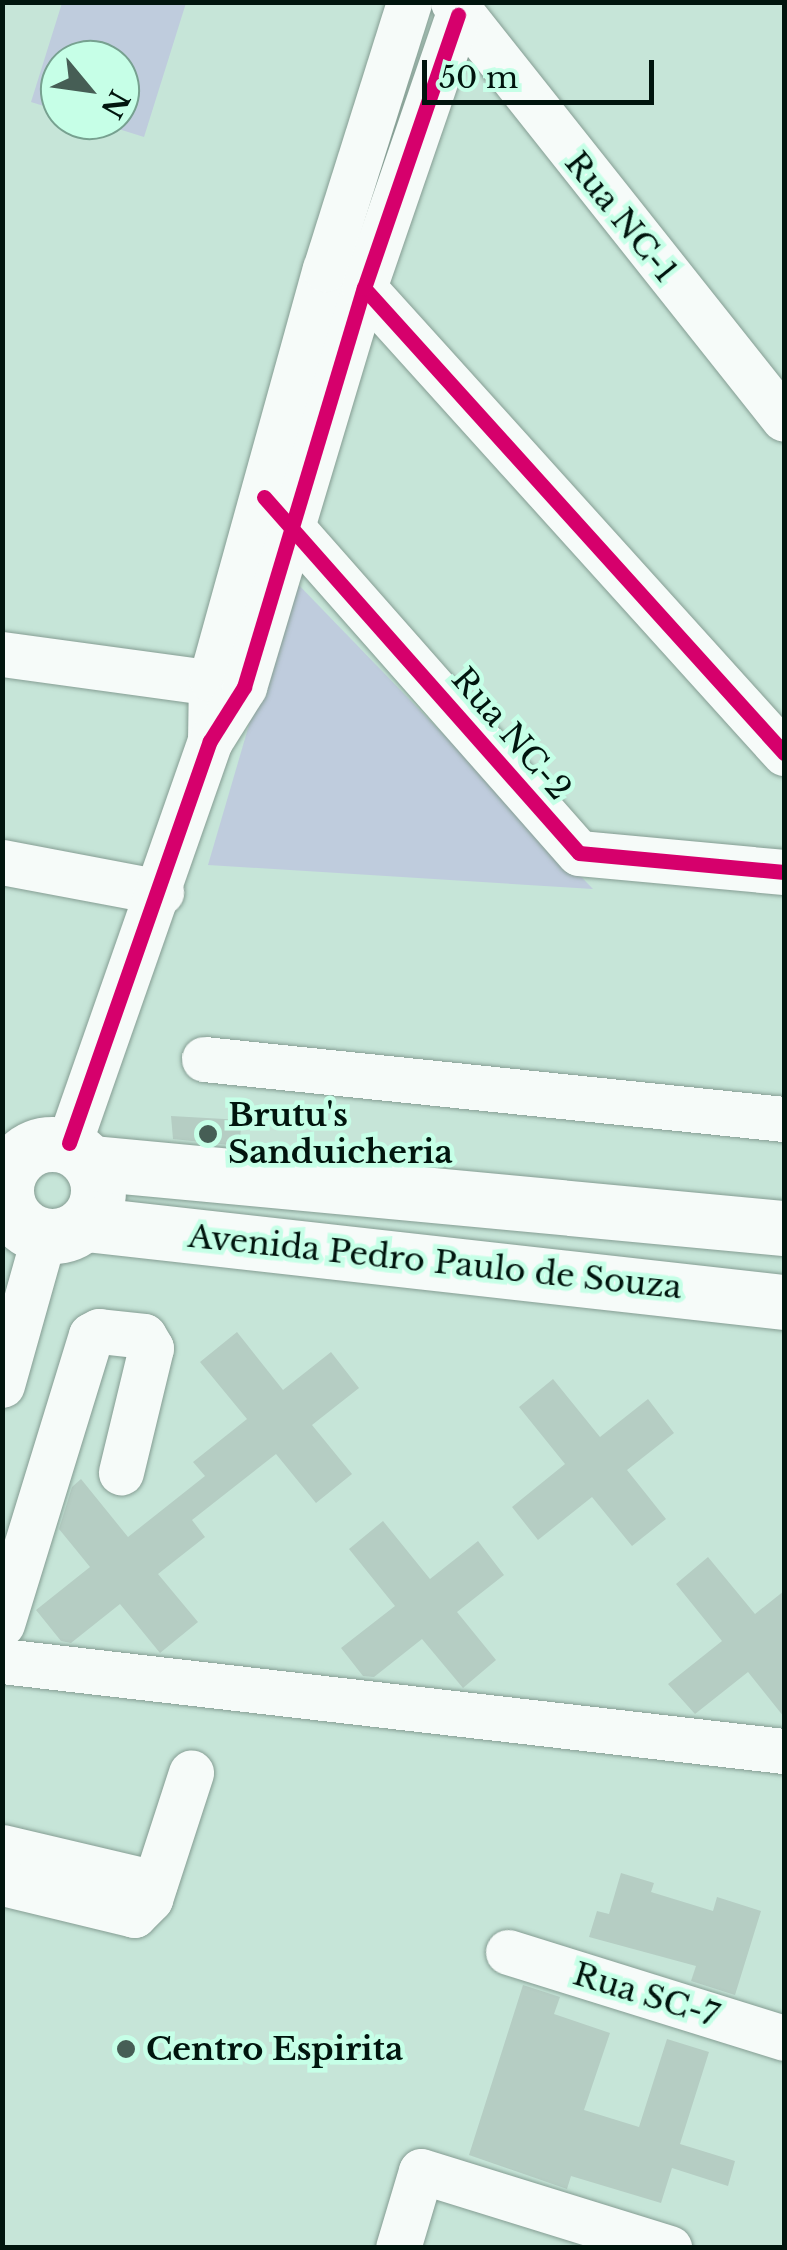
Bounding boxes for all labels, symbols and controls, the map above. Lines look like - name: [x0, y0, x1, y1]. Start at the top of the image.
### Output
- north arrow: [40, 40, 140, 140]
- scale bar: [427, 40, 660, 102]
- text: 50 m: [439, 59, 518, 96]
- text: N: [93, 84, 137, 124]
- street label: Rua NC-1: [557, 144, 685, 290]
- street label: Rua NC-2: [443, 660, 579, 808]
- place label: Brutu's Sanduicheria: [228, 1097, 453, 1172]
- marker: Brutu's Sanduicheria: [197, 1123, 219, 1145]
- street label: Avenida Pedro Paulo de Souza: [186, 1217, 684, 1307]
- street label: Rua SC-7: [568, 1955, 724, 2035]
- place label: Centro Espirita: [146, 2030, 403, 2068]
- marker: Centro Espirita: [115, 2038, 137, 2060]

